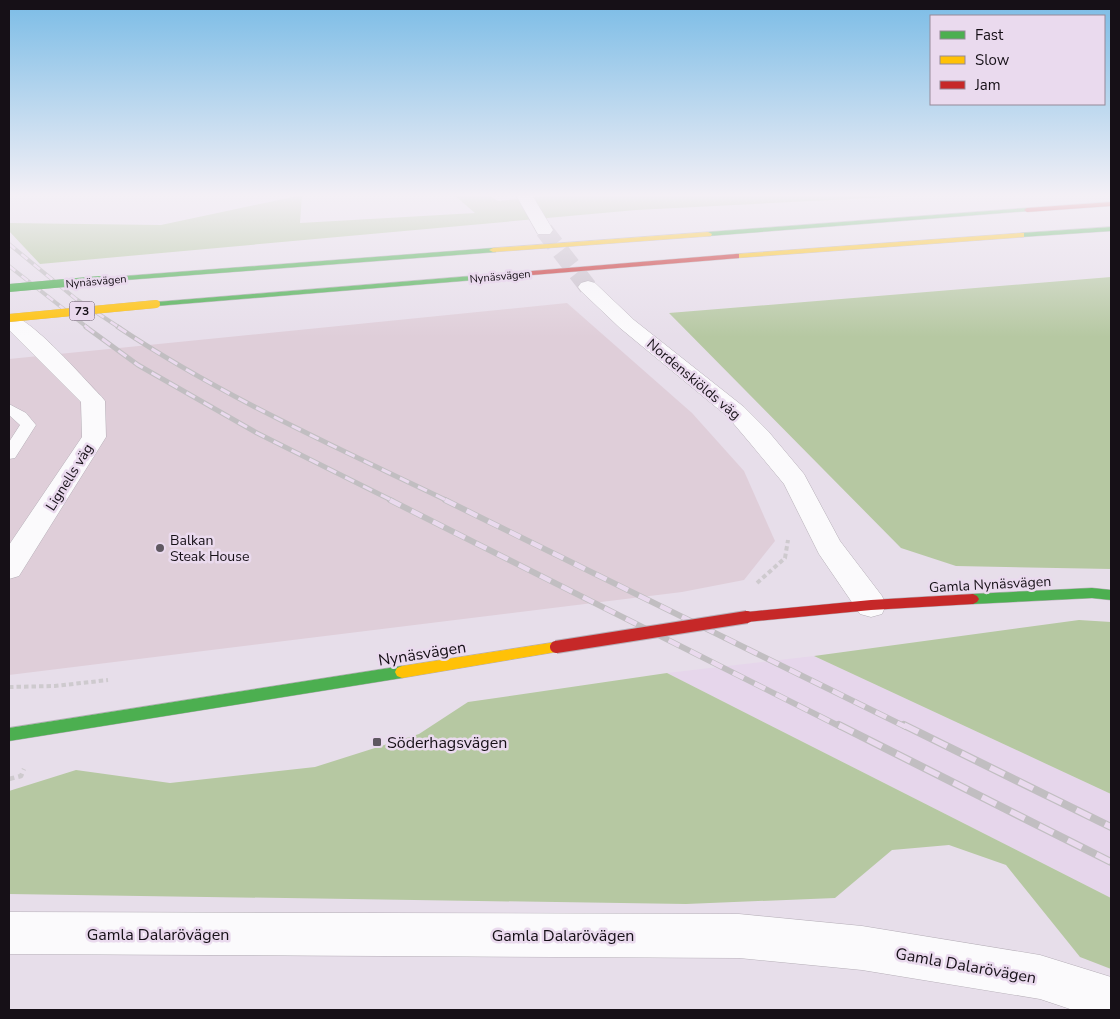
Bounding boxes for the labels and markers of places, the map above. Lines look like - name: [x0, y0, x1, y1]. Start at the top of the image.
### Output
- place label: Balkan Steak House: [170, 531, 249, 566]
- marker: Balkan Steak House: [154, 542, 166, 554]
- place label: Söderhagsvägen: [387, 732, 507, 754]
- marker: Söderhagsvägen: [371, 736, 383, 748]

